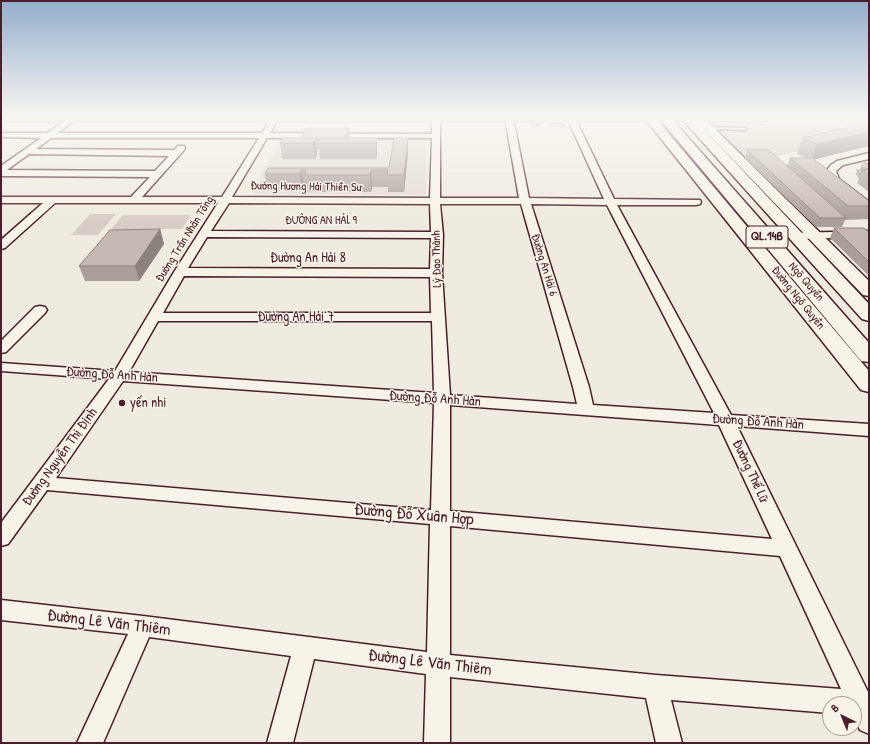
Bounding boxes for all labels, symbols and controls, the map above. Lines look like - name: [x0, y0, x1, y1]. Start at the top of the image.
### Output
- street label: Đường Hương Hải Thiền Sư: [250, 179, 362, 195]
- street label: Đường Trần Nhân Tông: [153, 193, 217, 285]
- street label: ĐƯỜNG AN HẢl 9: [285, 214, 357, 228]
- road number: QL.14B: [746, 226, 788, 248]
- street label: Lý Đạo Thành: [429, 230, 445, 288]
- street label: Đường An Hải 6: [528, 232, 560, 298]
- street label: Đường An Hải 8: [270, 250, 346, 266]
- street label: Ngô Quyền: [785, 259, 827, 305]
- street label: Đường Ngô Quyền: [768, 264, 828, 332]
- street label: Đường An Hải 7: [258, 309, 334, 325]
- street label: Đường Đỗ Anh Hàn: [66, 363, 158, 387]
- street label: Đường Đỗ Anh Hàn: [389, 387, 481, 411]
- place label: yến nhi: [130, 395, 166, 411]
- marker: yến nhi: [117, 398, 127, 408]
- street label: Đường Nguyễn Thị Định: [19, 405, 101, 509]
- street label: Đường Đỗ Anh Hàn: [712, 410, 804, 434]
- street label: Đường Thế Lữ: [728, 437, 772, 505]
- street label: Đường Đỗ Xuân Hợp: [354, 500, 474, 530]
- street label: Đường Lê Văn Thiêm: [46, 605, 172, 641]
- street label: Đường Lê Văn Thiêm: [367, 645, 493, 681]
- north arrow: [822, 696, 862, 736]
- text: B: [828, 701, 841, 715]

